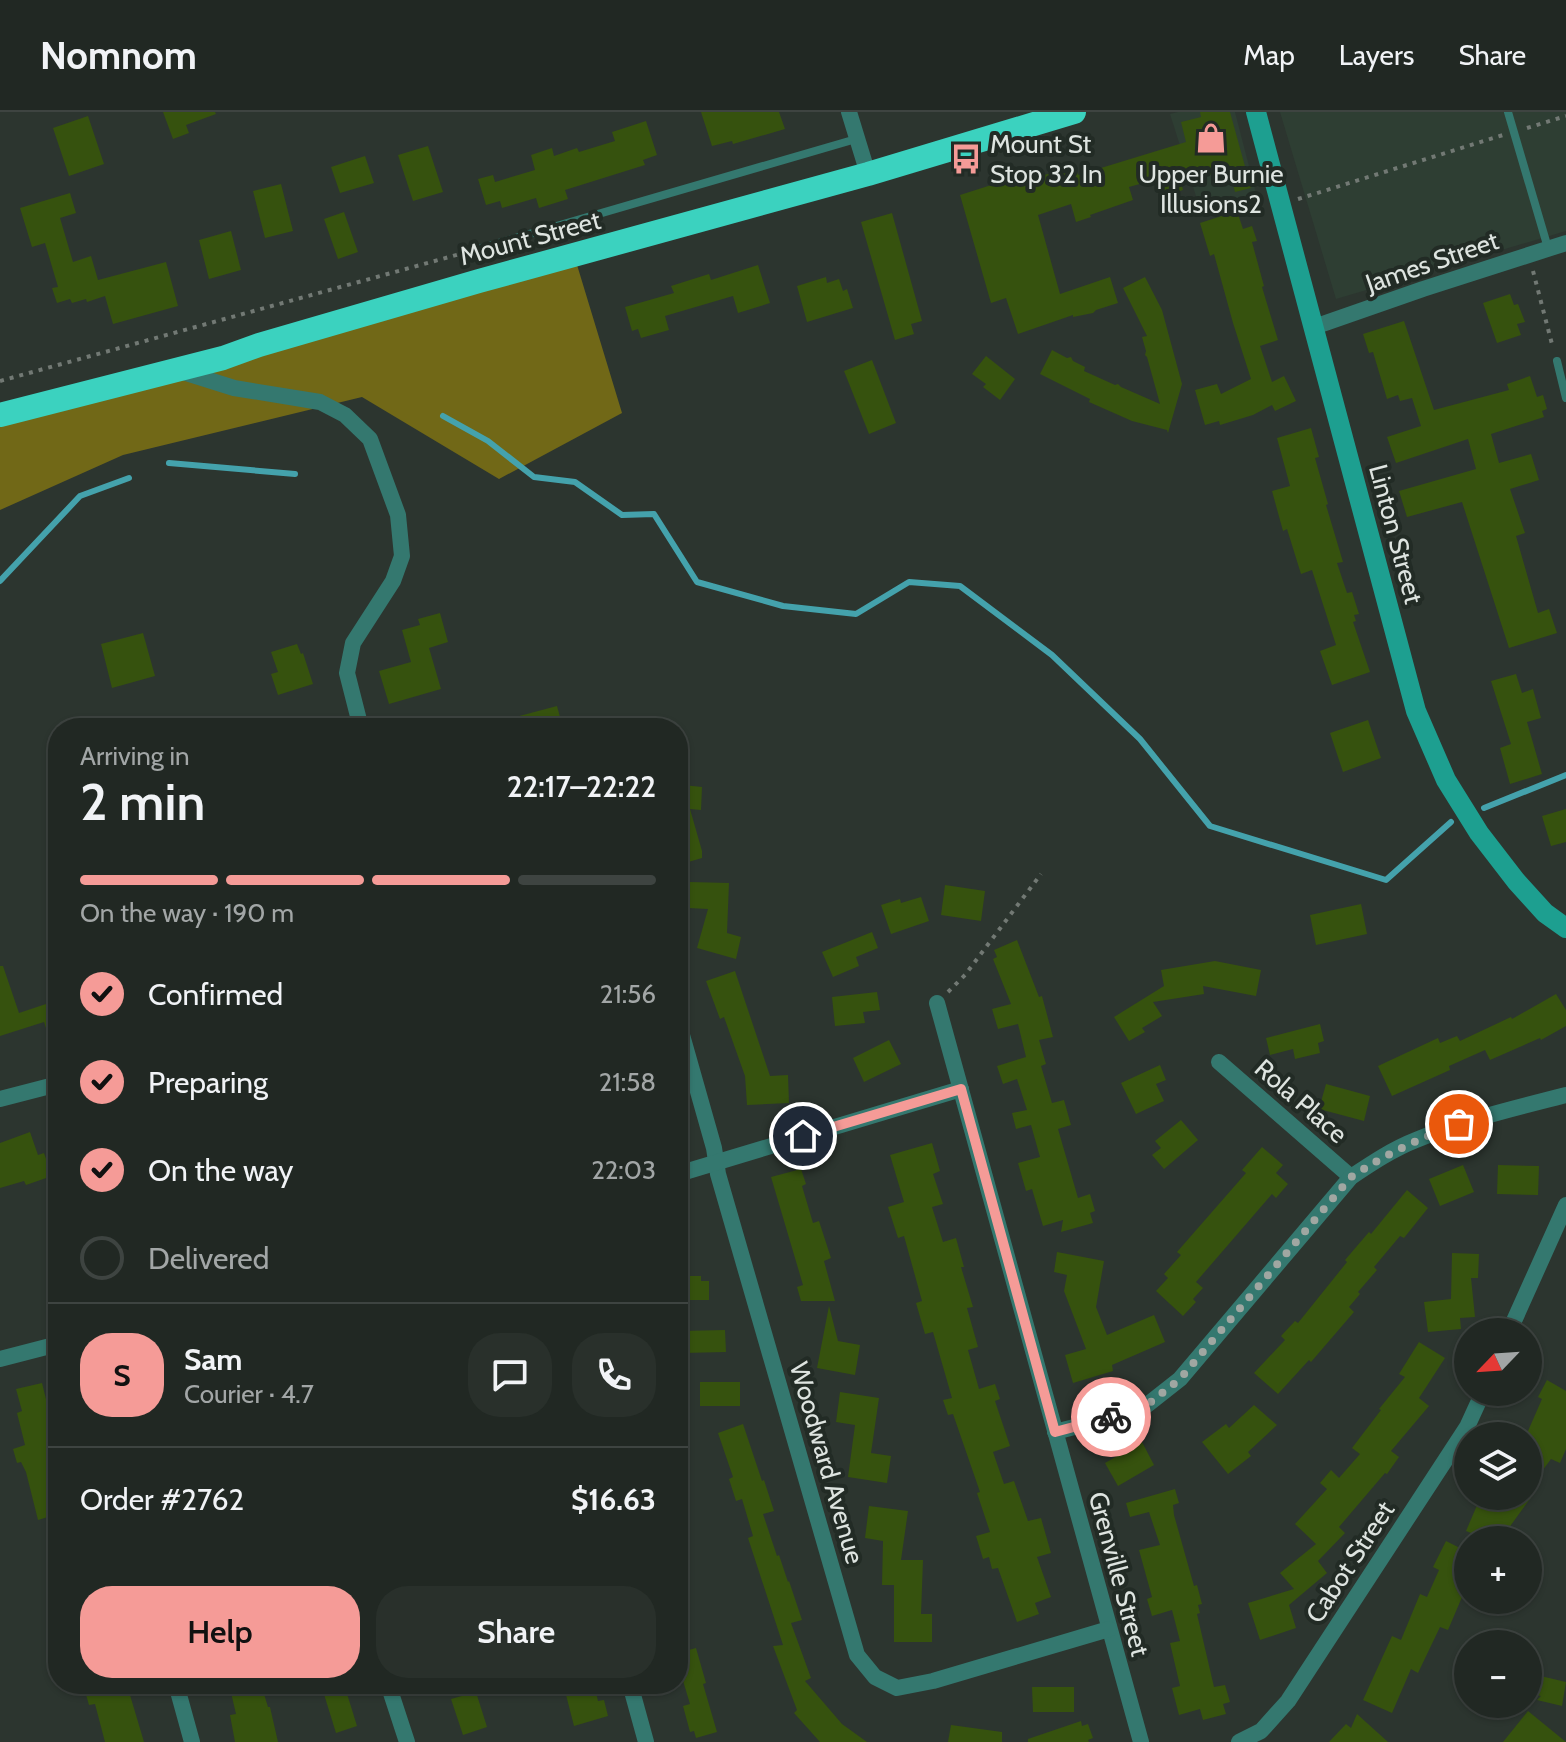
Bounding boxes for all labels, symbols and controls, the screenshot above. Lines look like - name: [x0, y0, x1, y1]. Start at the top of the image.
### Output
- text: Nomnom: [40, 32, 197, 79]
- text: Map: [1243, 38, 1295, 72]
- text: Layers: [1339, 38, 1414, 72]
- text: Share: [1458, 38, 1526, 72]
- shop icon: Upper Burnie Illusions2: [1194, 121, 1228, 155]
- place label: Mount St Stop 32 In: [990, 128, 1103, 190]
- bus stop icon: Mount St Stop 32 In: [949, 142, 983, 176]
- place label: Upper Burnie Illusions2: [1138, 158, 1284, 220]
- street label: Mount Street: [456, 204, 604, 272]
- street label: James Street: [1360, 224, 1503, 300]
- street label: Linton Street: [1362, 461, 1430, 607]
- text: Arriving in: [80, 740, 190, 772]
- text: 22:17–22:22: [507, 768, 656, 805]
- text: 2 min: [80, 770, 205, 833]
- text: On the way · 190 m: [80, 897, 294, 929]
- icon: check: [80, 972, 124, 1016]
- text: Confirmed: [148, 976, 283, 1013]
- text: 21:56: [600, 978, 656, 1010]
- street label: Rola Place: [1248, 1052, 1354, 1150]
- icon: check: [80, 1060, 124, 1104]
- text: Preparing: [148, 1064, 268, 1101]
- text: 21:58: [599, 1066, 656, 1098]
- pin: [1425, 1090, 1493, 1158]
- pin: [769, 1102, 837, 1170]
- icon: bag: [1437, 1102, 1481, 1146]
- icon: home: [781, 1114, 825, 1158]
- icon: check: [80, 1148, 124, 1192]
- text: On the way: [148, 1152, 293, 1189]
- text: 22:03: [591, 1154, 656, 1186]
- text: Delivered: [148, 1240, 269, 1277]
- north arrow: [1454, 1318, 1542, 1406]
- map controls: [1454, 1318, 1542, 1718]
- button: chat: [468, 1333, 552, 1417]
- button: phone: [572, 1333, 656, 1417]
- text: Sam: [184, 1341, 242, 1378]
- text: S: [113, 1357, 131, 1394]
- street label: Woodward Avenue: [783, 1358, 871, 1568]
- courier: [1071, 1377, 1151, 1457]
- text: Courier · 4.7: [184, 1378, 314, 1410]
- icon: bike: [1089, 1395, 1133, 1439]
- button: layers: [1454, 1422, 1542, 1510]
- text: Order #2762: [80, 1481, 244, 1518]
- text: $16.63: [571, 1481, 656, 1518]
- street label: Grenville Street: [1082, 1488, 1156, 1660]
- street label: Cabot Street: [1299, 1495, 1401, 1629]
- button: +: [1454, 1526, 1542, 1614]
- button: Help: [80, 1586, 360, 1678]
- button: Share: [376, 1586, 656, 1678]
- button: −: [1454, 1630, 1542, 1718]

